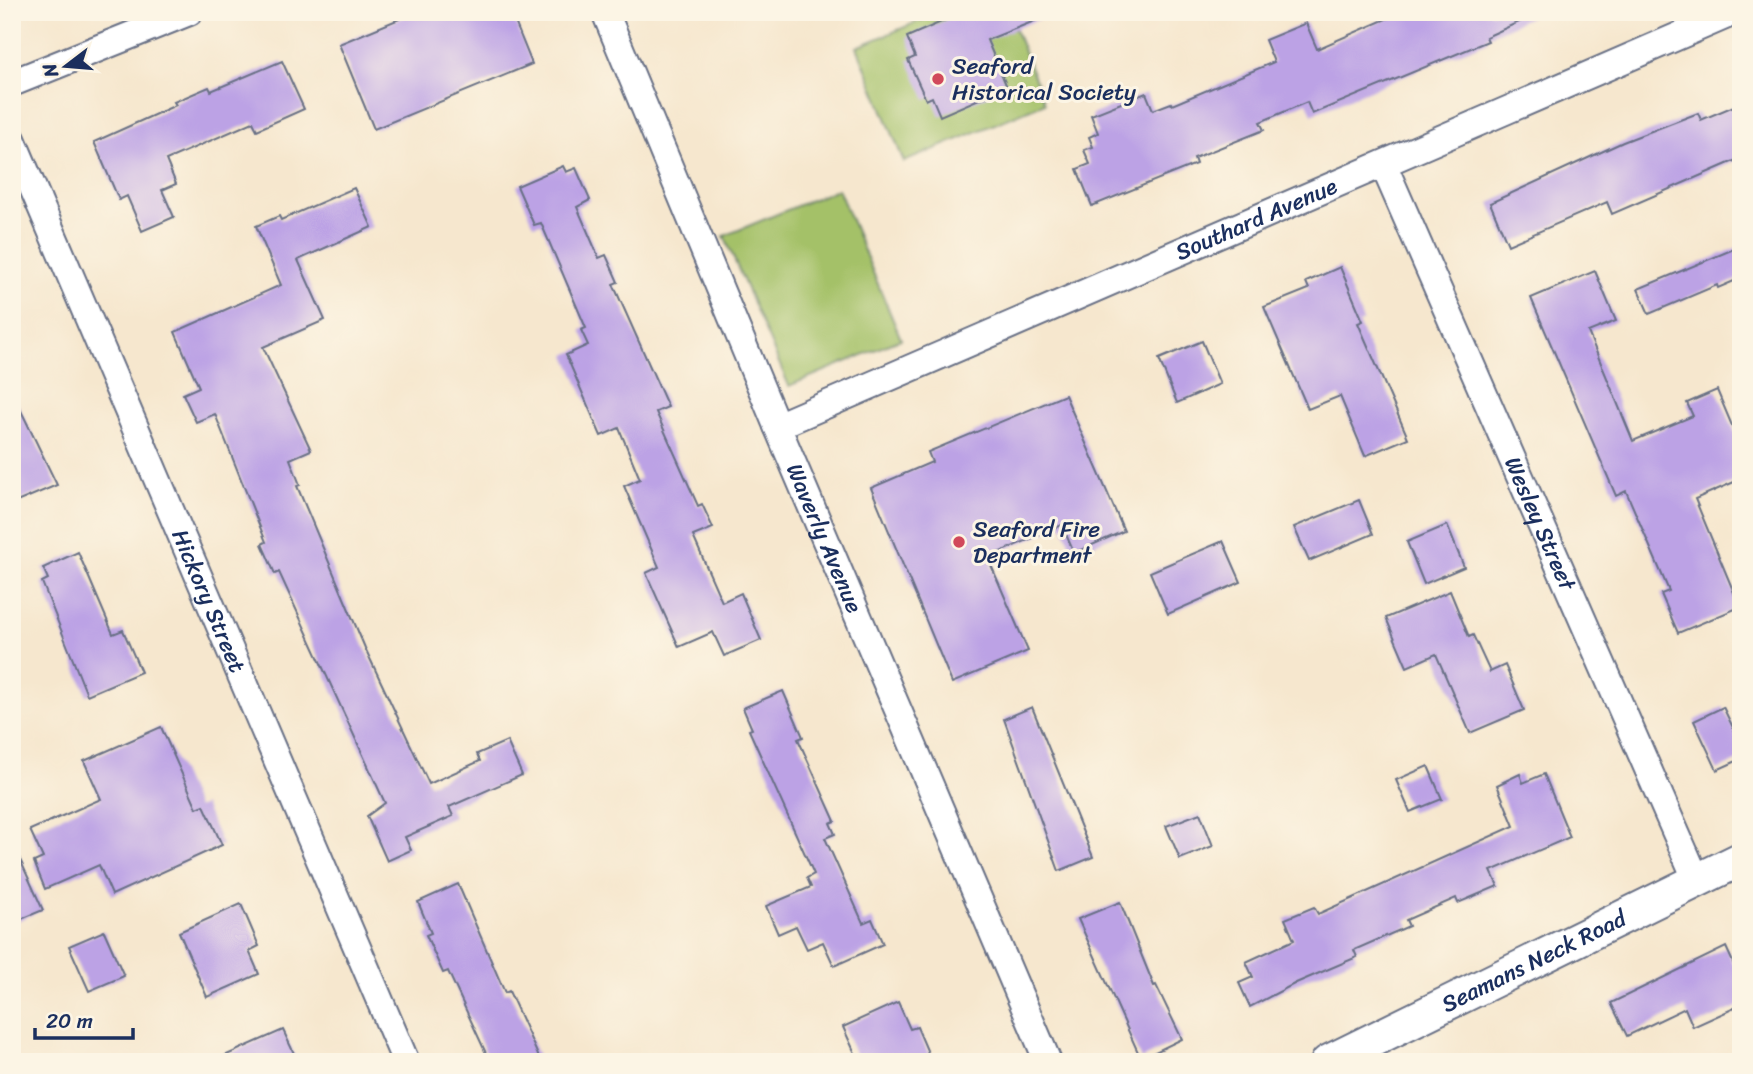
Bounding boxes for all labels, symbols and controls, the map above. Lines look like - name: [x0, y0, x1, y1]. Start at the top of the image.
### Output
- north arrow: [32, 32, 102, 102]
- place label: Seaford Historical Society: [952, 46, 1136, 113]
- text: N: [32, 59, 68, 82]
- marker: Seaford Historical Society: [930, 71, 946, 87]
- street label: Southard Avenue: [1168, 166, 1344, 272]
- street label: Wesley Street: [1493, 450, 1588, 598]
- street label: Waverly Avenue: [775, 457, 875, 619]
- place label: Seaford Fire Department: [973, 509, 1100, 576]
- street label: Hickory Street: [160, 522, 258, 679]
- marker: Seaford Fire Department: [951, 534, 967, 550]
- street label: Seamans Neck Road: [1434, 897, 1635, 1024]
- scale bar: [35, 997, 133, 1041]
- text: 20 m: [46, 1002, 93, 1040]

